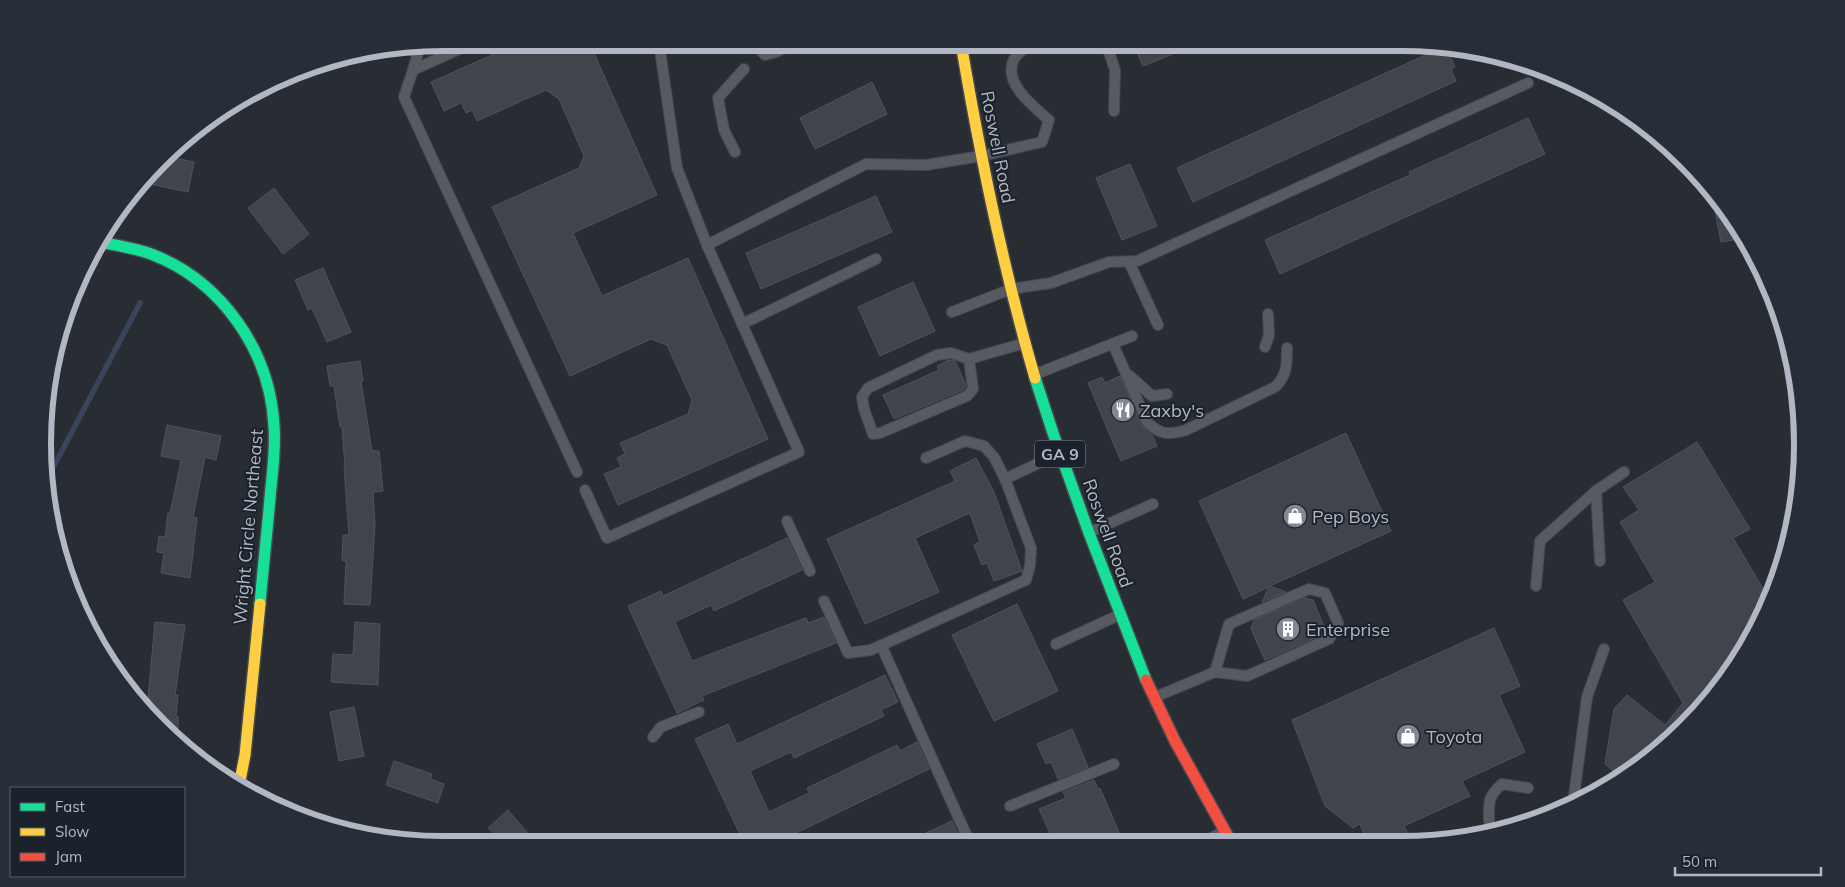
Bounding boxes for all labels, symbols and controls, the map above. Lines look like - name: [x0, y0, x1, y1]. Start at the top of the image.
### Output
- street label: Roswell Road: [976, 89, 1020, 205]
- restaurant icon: Zaxby's: [1110, 397, 1136, 423]
- place label: Zaxby's: [1140, 399, 1204, 422]
- street label: Wright Circle Northeast: [228, 428, 268, 626]
- road number: GA 9: [1035, 440, 1085, 468]
- street label: Roswell Road: [1078, 476, 1138, 590]
- shop icon: Pep Boys: [1282, 503, 1308, 529]
- place label: Pep Boys: [1312, 505, 1389, 528]
- building icon: Enterprise: [1275, 616, 1301, 642]
- place label: Enterprise: [1306, 618, 1390, 641]
- shop icon: Toyota: [1395, 723, 1421, 749]
- place label: Toyota: [1426, 725, 1482, 748]
- legend: [10, 787, 185, 877]
- text: Fast: [55, 797, 85, 816]
- text: Slow: [55, 822, 89, 841]
- scale bar: [1675, 844, 1821, 876]
- text: Jam: [55, 847, 82, 866]
- text: 50 m: [1682, 852, 1717, 871]

